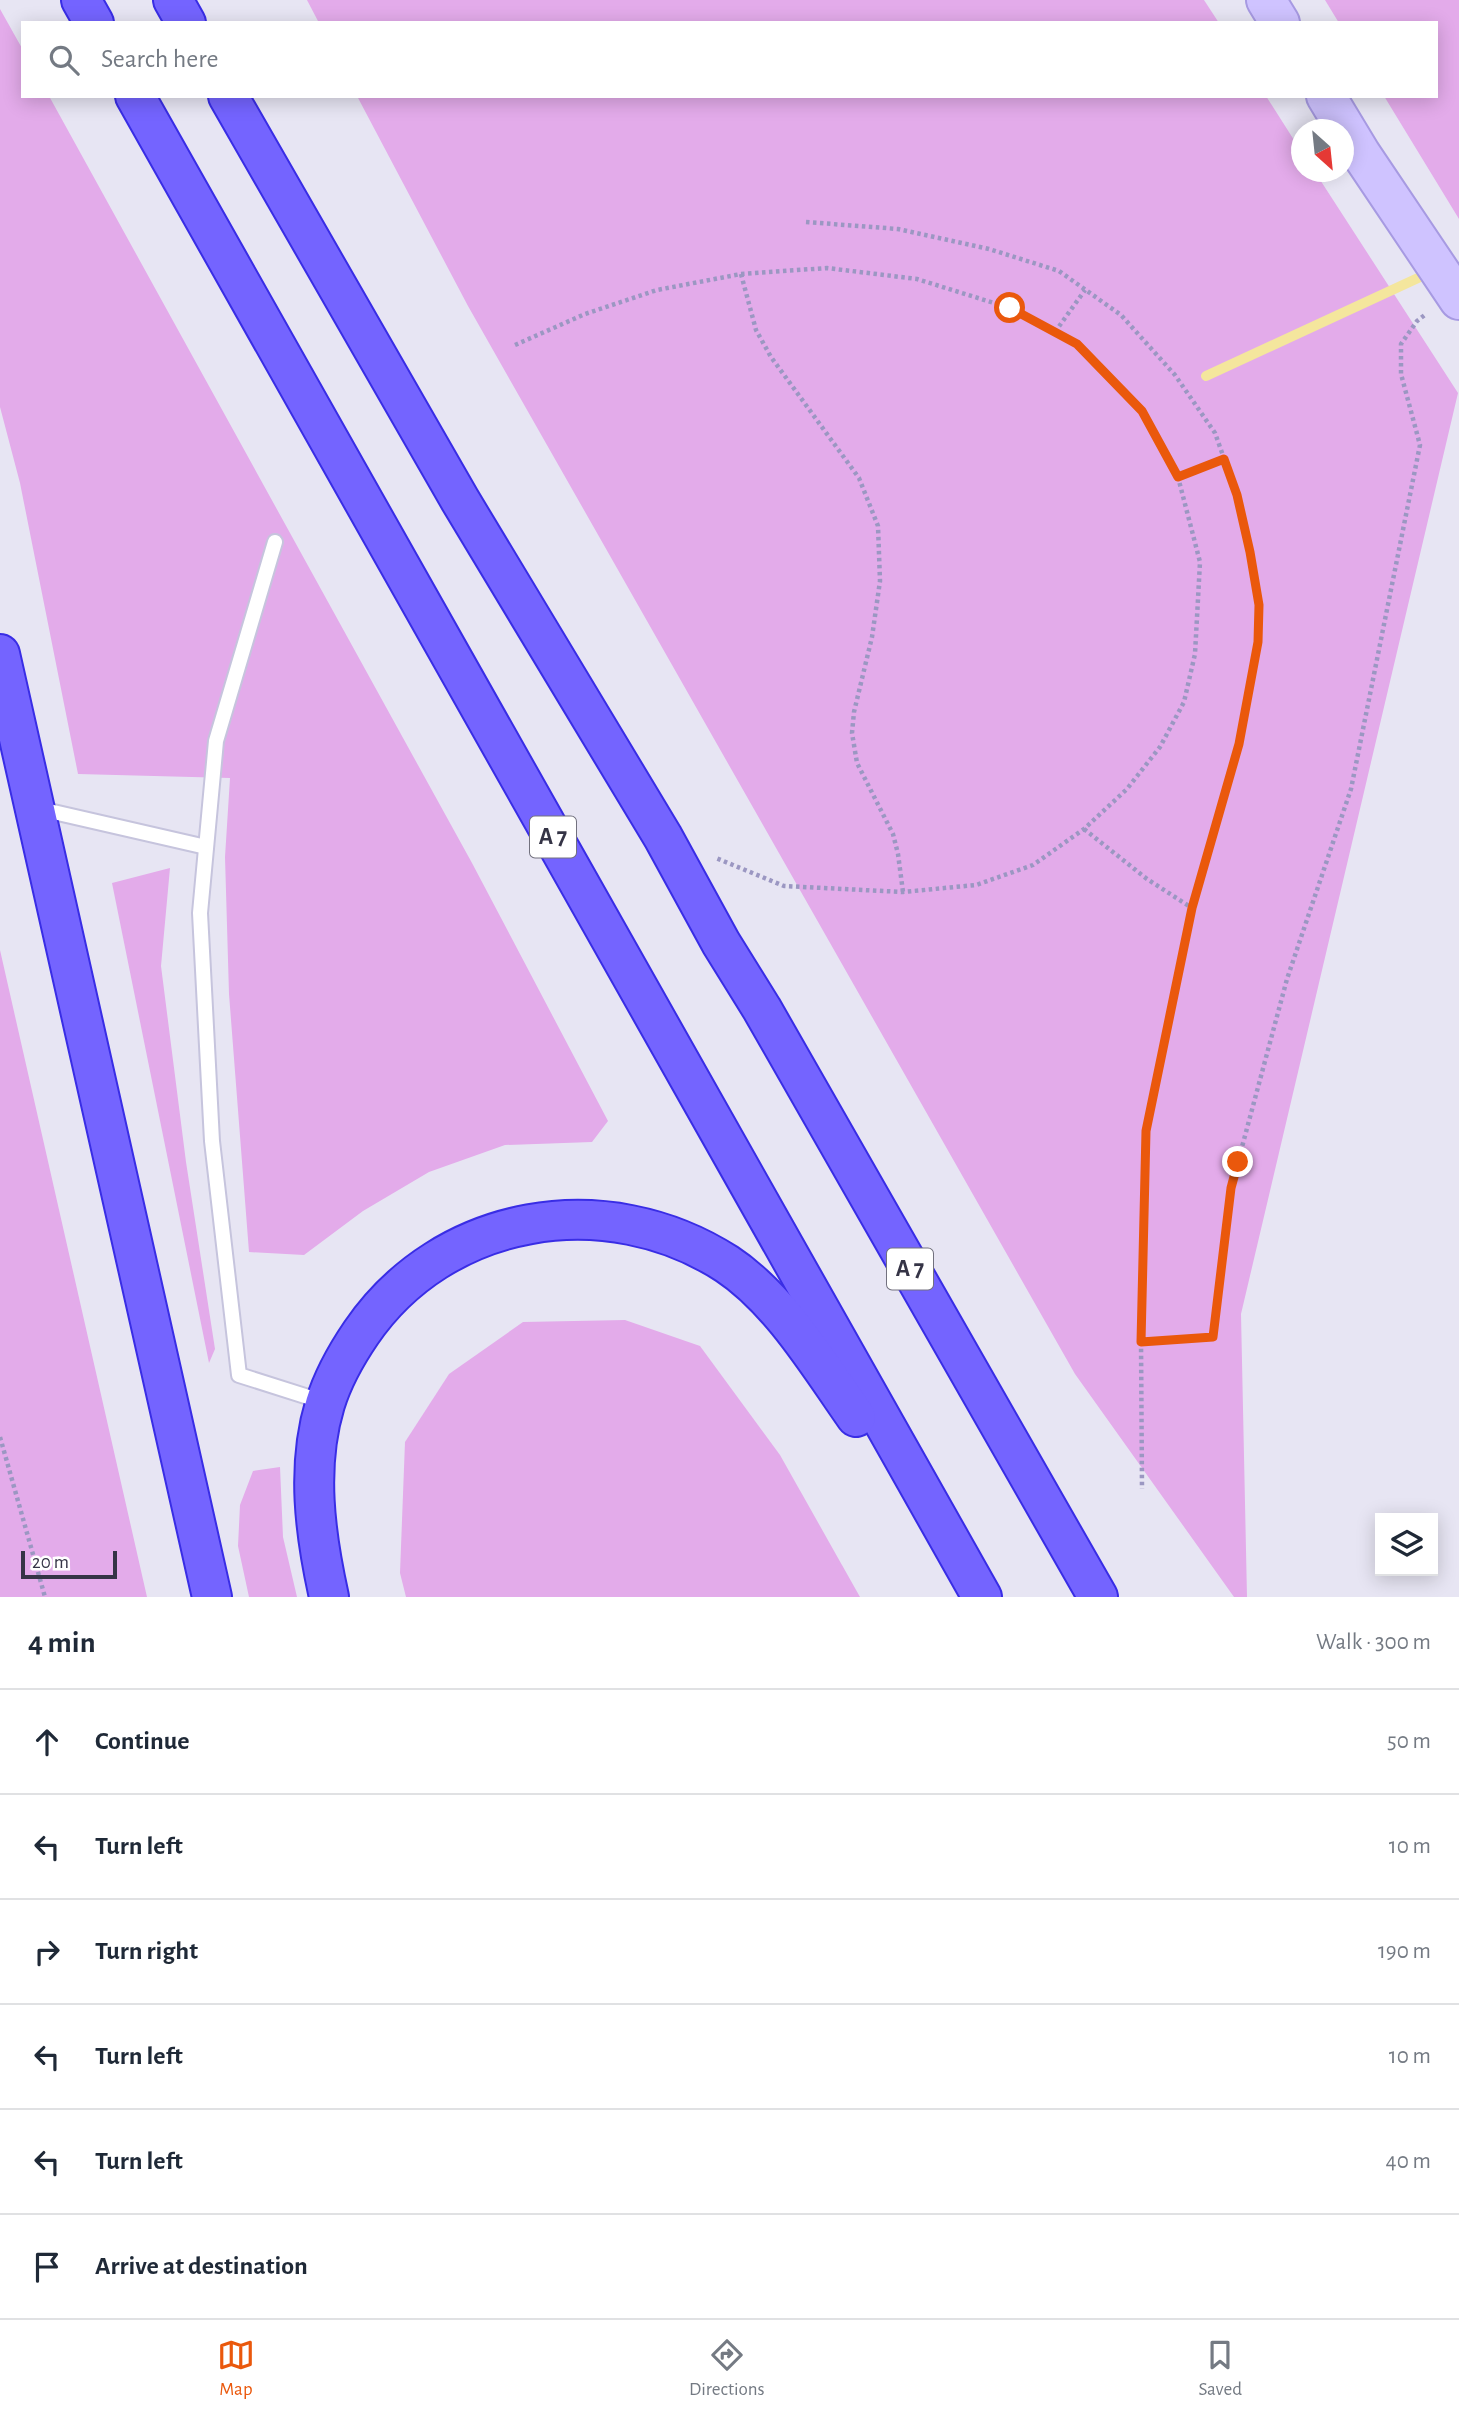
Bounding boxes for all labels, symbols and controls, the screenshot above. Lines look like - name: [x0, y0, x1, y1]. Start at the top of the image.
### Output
- search box: [21, 21, 1438, 98]
- icon: search: [45, 41, 83, 79]
- text: Search here: [101, 46, 219, 72]
- north arrow: [1291, 119, 1354, 182]
- route start: [994, 292, 1025, 323]
- road number: A 7: [530, 816, 576, 858]
- route end: [1222, 1146, 1253, 1177]
- road number: A 7: [887, 1248, 933, 1289]
- map controls: [1375, 1513, 1438, 1576]
- button: layers: [1375, 1513, 1438, 1576]
- scale bar: [21, 1548, 117, 1580]
- text: 20 m: [32, 1553, 69, 1572]
- text: 4 min: [28, 1628, 96, 1658]
- text: Walk · 300 m: [1316, 1631, 1431, 1654]
- icon: ahead: [28, 1723, 66, 1761]
- text: Continue: [95, 1728, 190, 1754]
- text: 50 m: [1387, 1730, 1431, 1753]
- icon: left: [28, 1828, 66, 1866]
- text: Turn left: [95, 1833, 183, 1859]
- text: 10 m: [1389, 1835, 1431, 1858]
- icon: right: [28, 1933, 66, 1971]
- text: Turn right: [95, 1938, 198, 1964]
- text: 190 m: [1378, 1940, 1431, 1963]
- icon: left: [28, 2038, 66, 2076]
- text: Turn left: [95, 2043, 183, 2069]
- text: 10 m: [1389, 2045, 1431, 2068]
- icon: left: [28, 2143, 66, 2181]
- text: Turn left: [95, 2148, 183, 2174]
- text: 40 m: [1386, 2150, 1431, 2173]
- icon: arrive: [28, 2248, 66, 2286]
- text: Arrive at destination: [95, 2253, 308, 2279]
- tab: Map: [217, 2336, 255, 2401]
- tab: Directions: [689, 2336, 765, 2401]
- tab: Saved: [1199, 2336, 1242, 2401]

